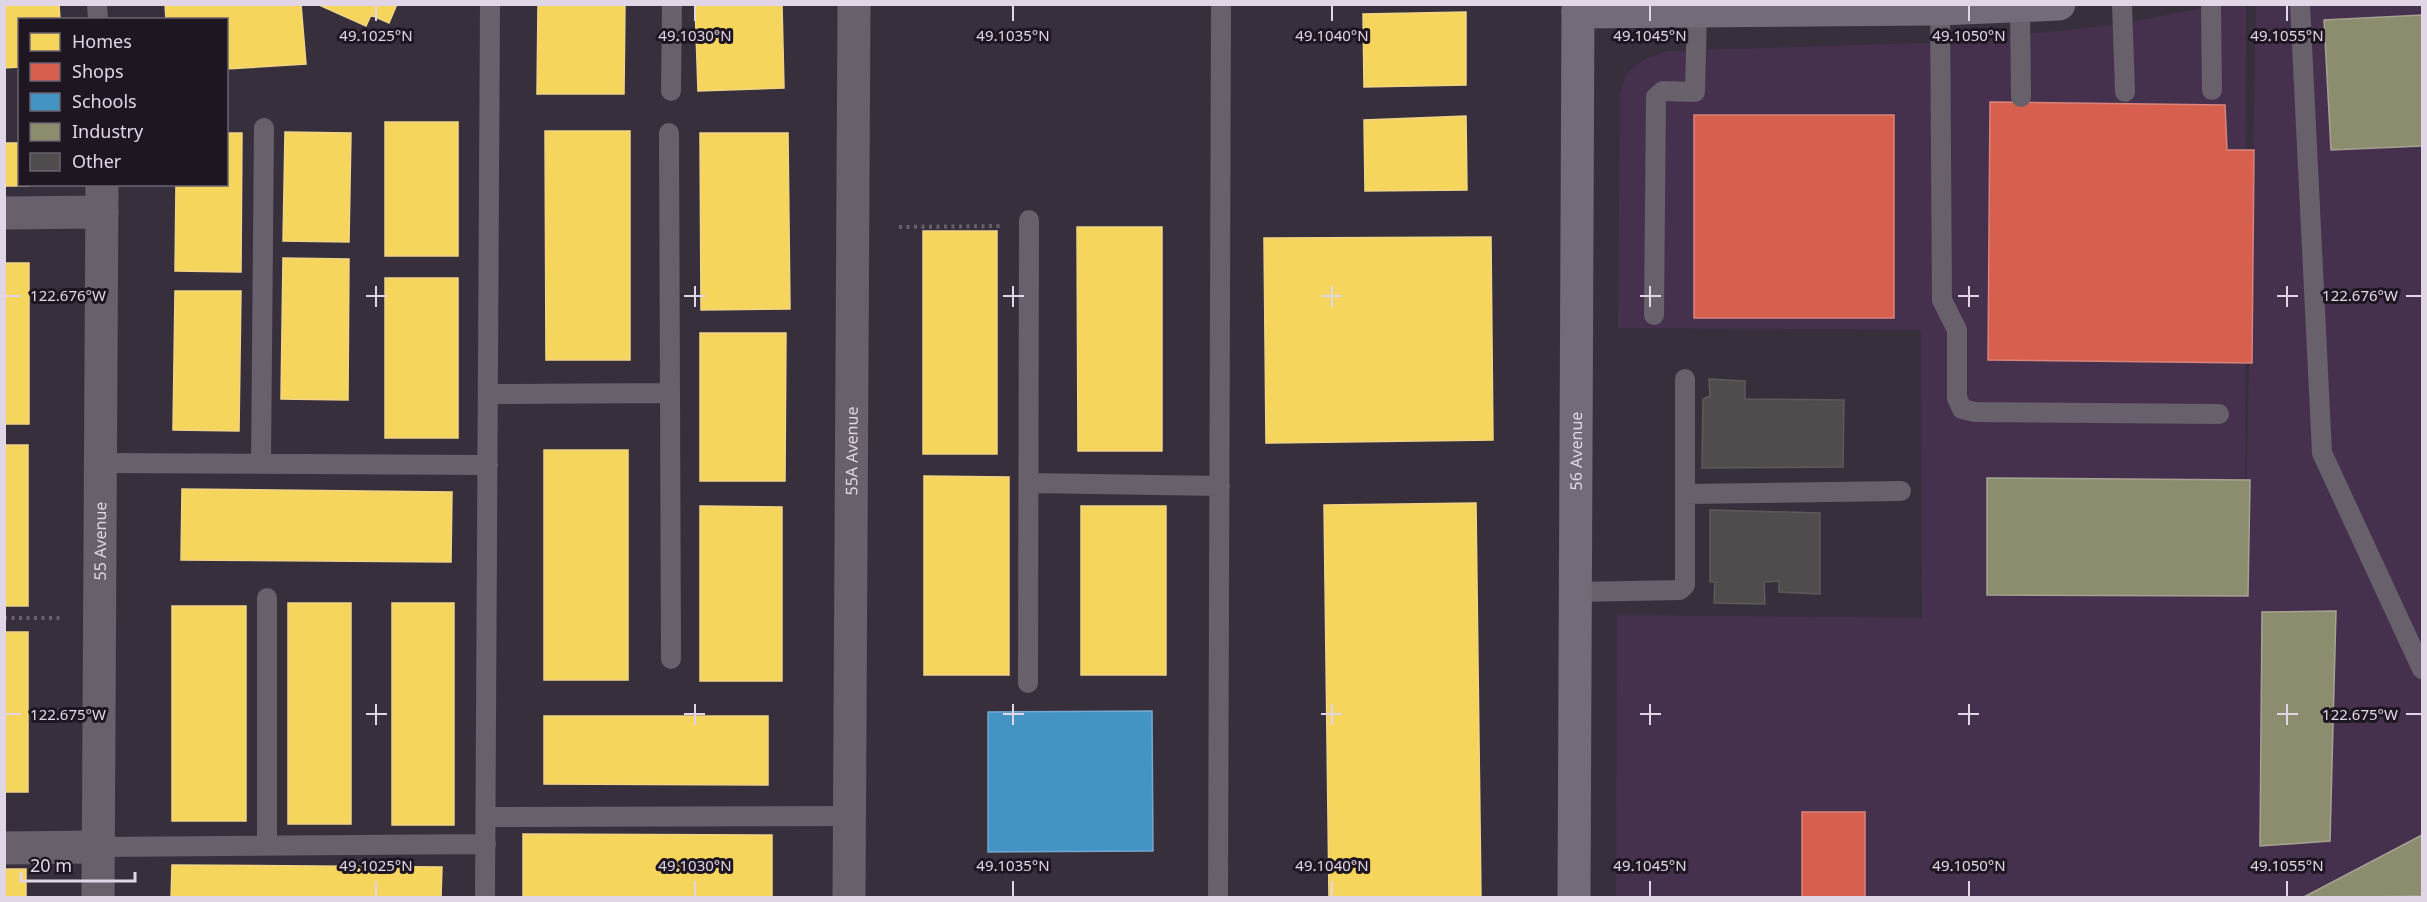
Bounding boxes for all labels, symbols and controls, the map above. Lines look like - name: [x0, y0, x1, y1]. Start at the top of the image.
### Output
- legend: [18, 18, 228, 186]
- text: 49.1025°N: [339, 25, 413, 45]
- text: 49.1030°N: [658, 25, 732, 45]
- text: 49.1035°N: [976, 25, 1050, 45]
- text: 49.1040°N: [1295, 25, 1369, 45]
- text: 49.1045°N: [1613, 25, 1687, 45]
- text: 49.1050°N: [1932, 25, 2006, 45]
- text: 49.1055°N: [2250, 25, 2324, 45]
- text: Homes: [72, 29, 132, 53]
- text: Shops: [72, 59, 124, 83]
- text: Schools: [72, 89, 137, 113]
- text: Industry: [72, 119, 144, 143]
- text: Other: [72, 149, 122, 173]
- text: 122.676°W: [30, 285, 106, 305]
- text: 122.676°W: [2322, 285, 2398, 305]
- street label: 55A Avenue: [840, 406, 863, 496]
- street label: 56 Avenue: [1565, 412, 1587, 490]
- street label: 55 Avenue: [89, 502, 111, 580]
- text: 122.675°W: [30, 704, 106, 724]
- text: 122.675°W: [2322, 704, 2398, 724]
- scale bar: [21, 845, 135, 883]
- text: 20 m: [30, 853, 72, 877]
- text: 49.1025°N: [339, 855, 413, 875]
- text: 49.1030°N: [658, 855, 732, 875]
- text: 49.1035°N: [976, 855, 1050, 875]
- text: 49.1040°N: [1295, 855, 1369, 875]
- text: 49.1045°N: [1613, 855, 1687, 875]
- text: 49.1050°N: [1932, 855, 2006, 875]
- text: 49.1055°N: [2250, 855, 2324, 875]

